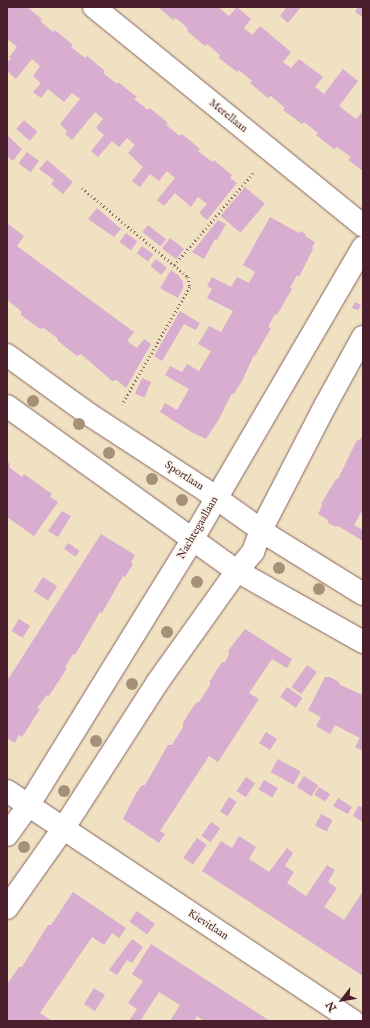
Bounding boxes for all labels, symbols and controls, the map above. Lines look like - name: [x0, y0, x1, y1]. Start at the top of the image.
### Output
- street label: Merellaan: [206, 96, 250, 136]
- street label: Sportlaan: [162, 459, 206, 493]
- street label: Nachtegaallaan: [175, 494, 221, 562]
- street label: Kievitlaan: [185, 907, 231, 943]
- north arrow: [322, 980, 362, 1020]
- text: N: [323, 998, 340, 1014]

